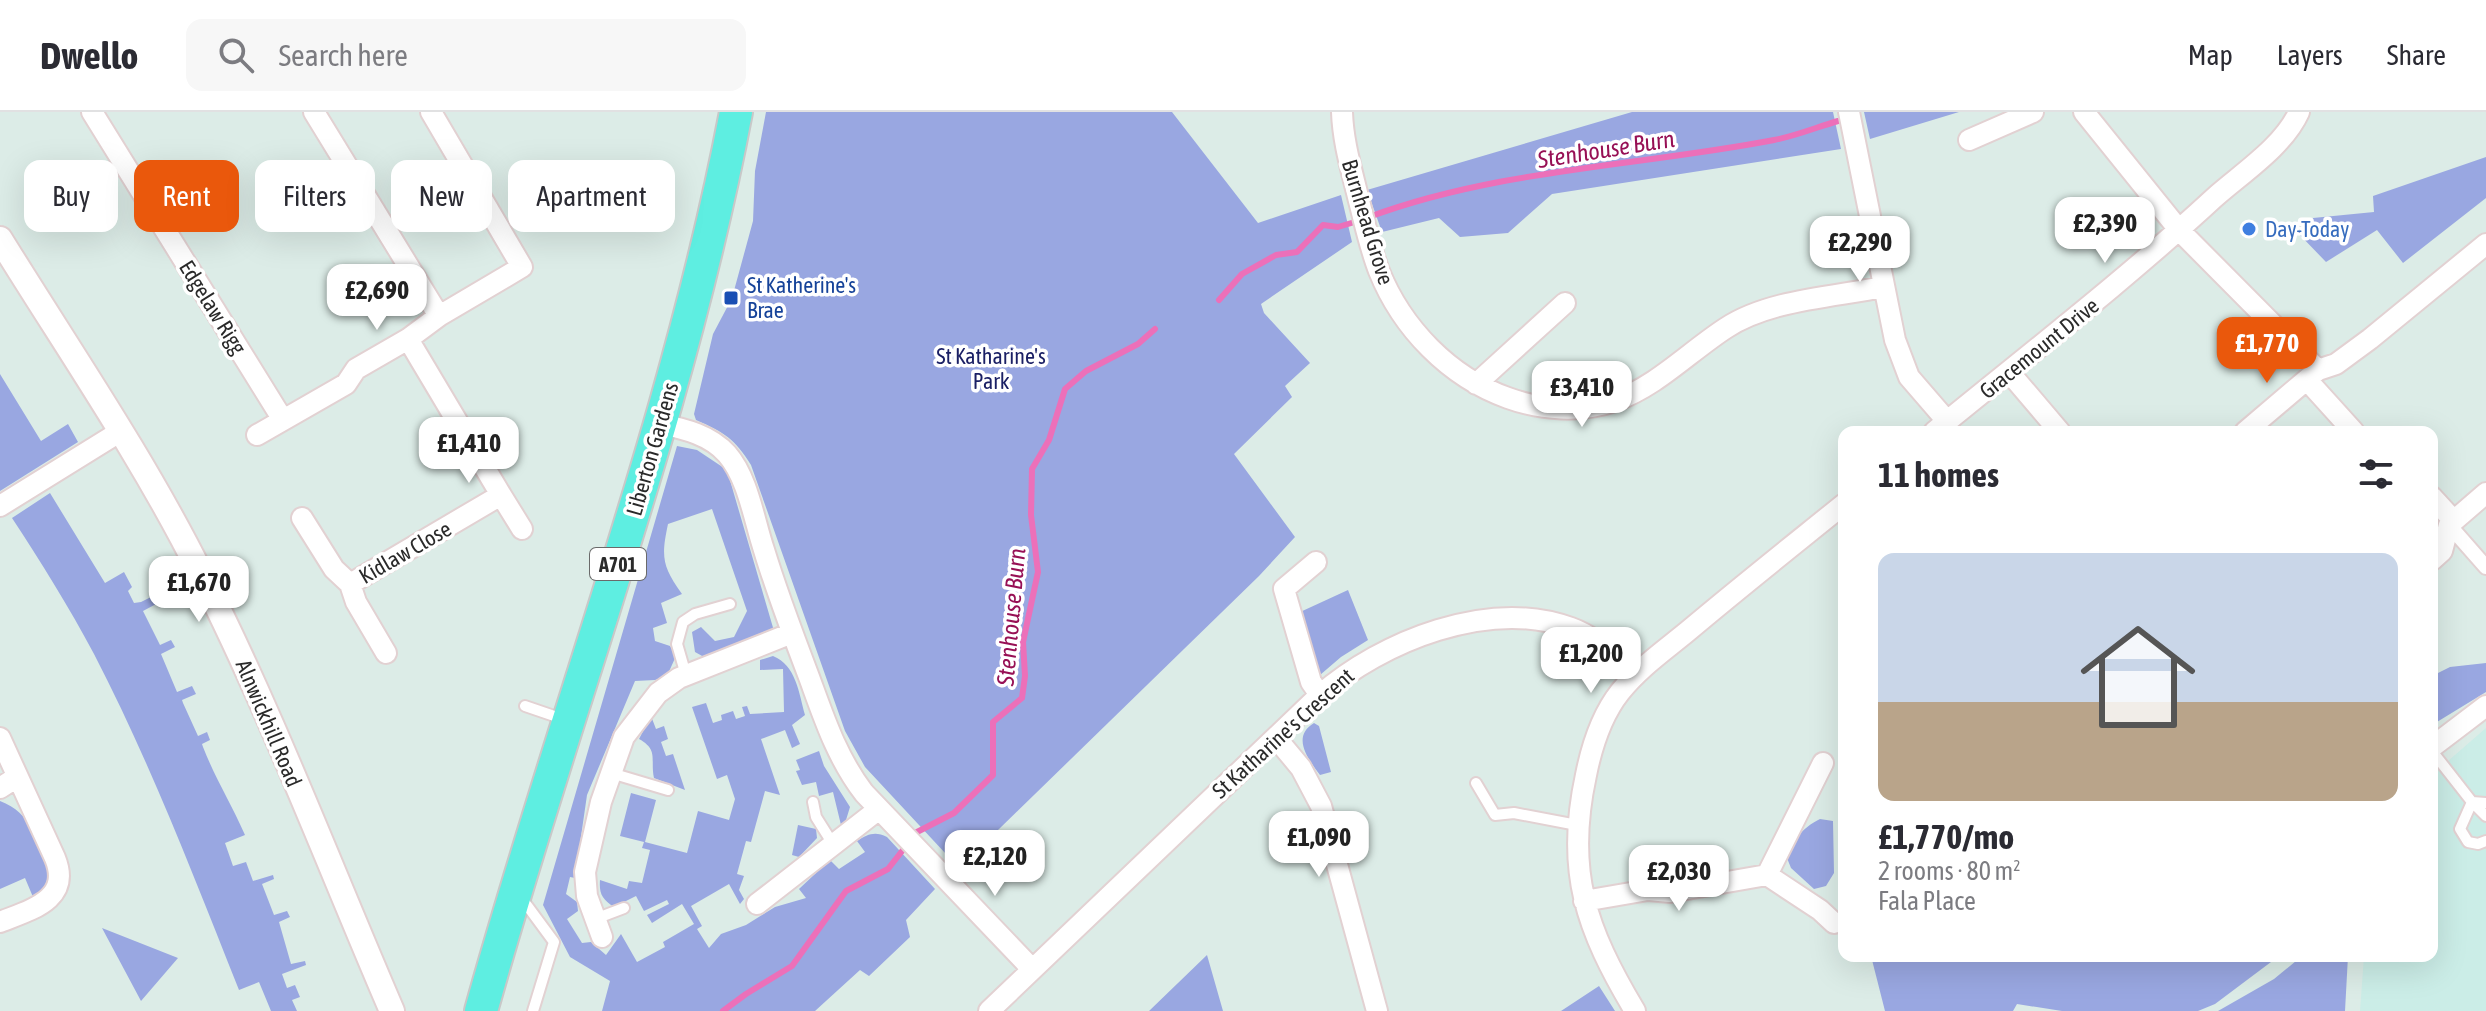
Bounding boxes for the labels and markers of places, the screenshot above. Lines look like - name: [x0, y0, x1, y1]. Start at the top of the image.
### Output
- pin: £2,390: [2040, 197, 2170, 265]
- pin: £2,290: [1795, 216, 1925, 284]
- place label: Day-Today: [2265, 216, 2349, 242]
- marker: Day-Today: [2240, 220, 2258, 238]
- pin: £2,690: [312, 264, 442, 332]
- place label: St Katherine's Brae: [747, 272, 856, 323]
- marker: St Katherine's Brae: [722, 289, 740, 307]
- pin: £1,770: [2202, 317, 2332, 385]
- pin: £3,410: [1517, 361, 1647, 429]
- pin: £1,410: [404, 417, 534, 485]
- pin: £1,670: [134, 556, 264, 624]
- pin: £1,200: [1526, 627, 1656, 695]
- pin: £1,090: [1254, 811, 1384, 879]
- pin: £2,120: [930, 830, 1060, 898]
- pin: £2,030: [1614, 845, 1744, 913]

